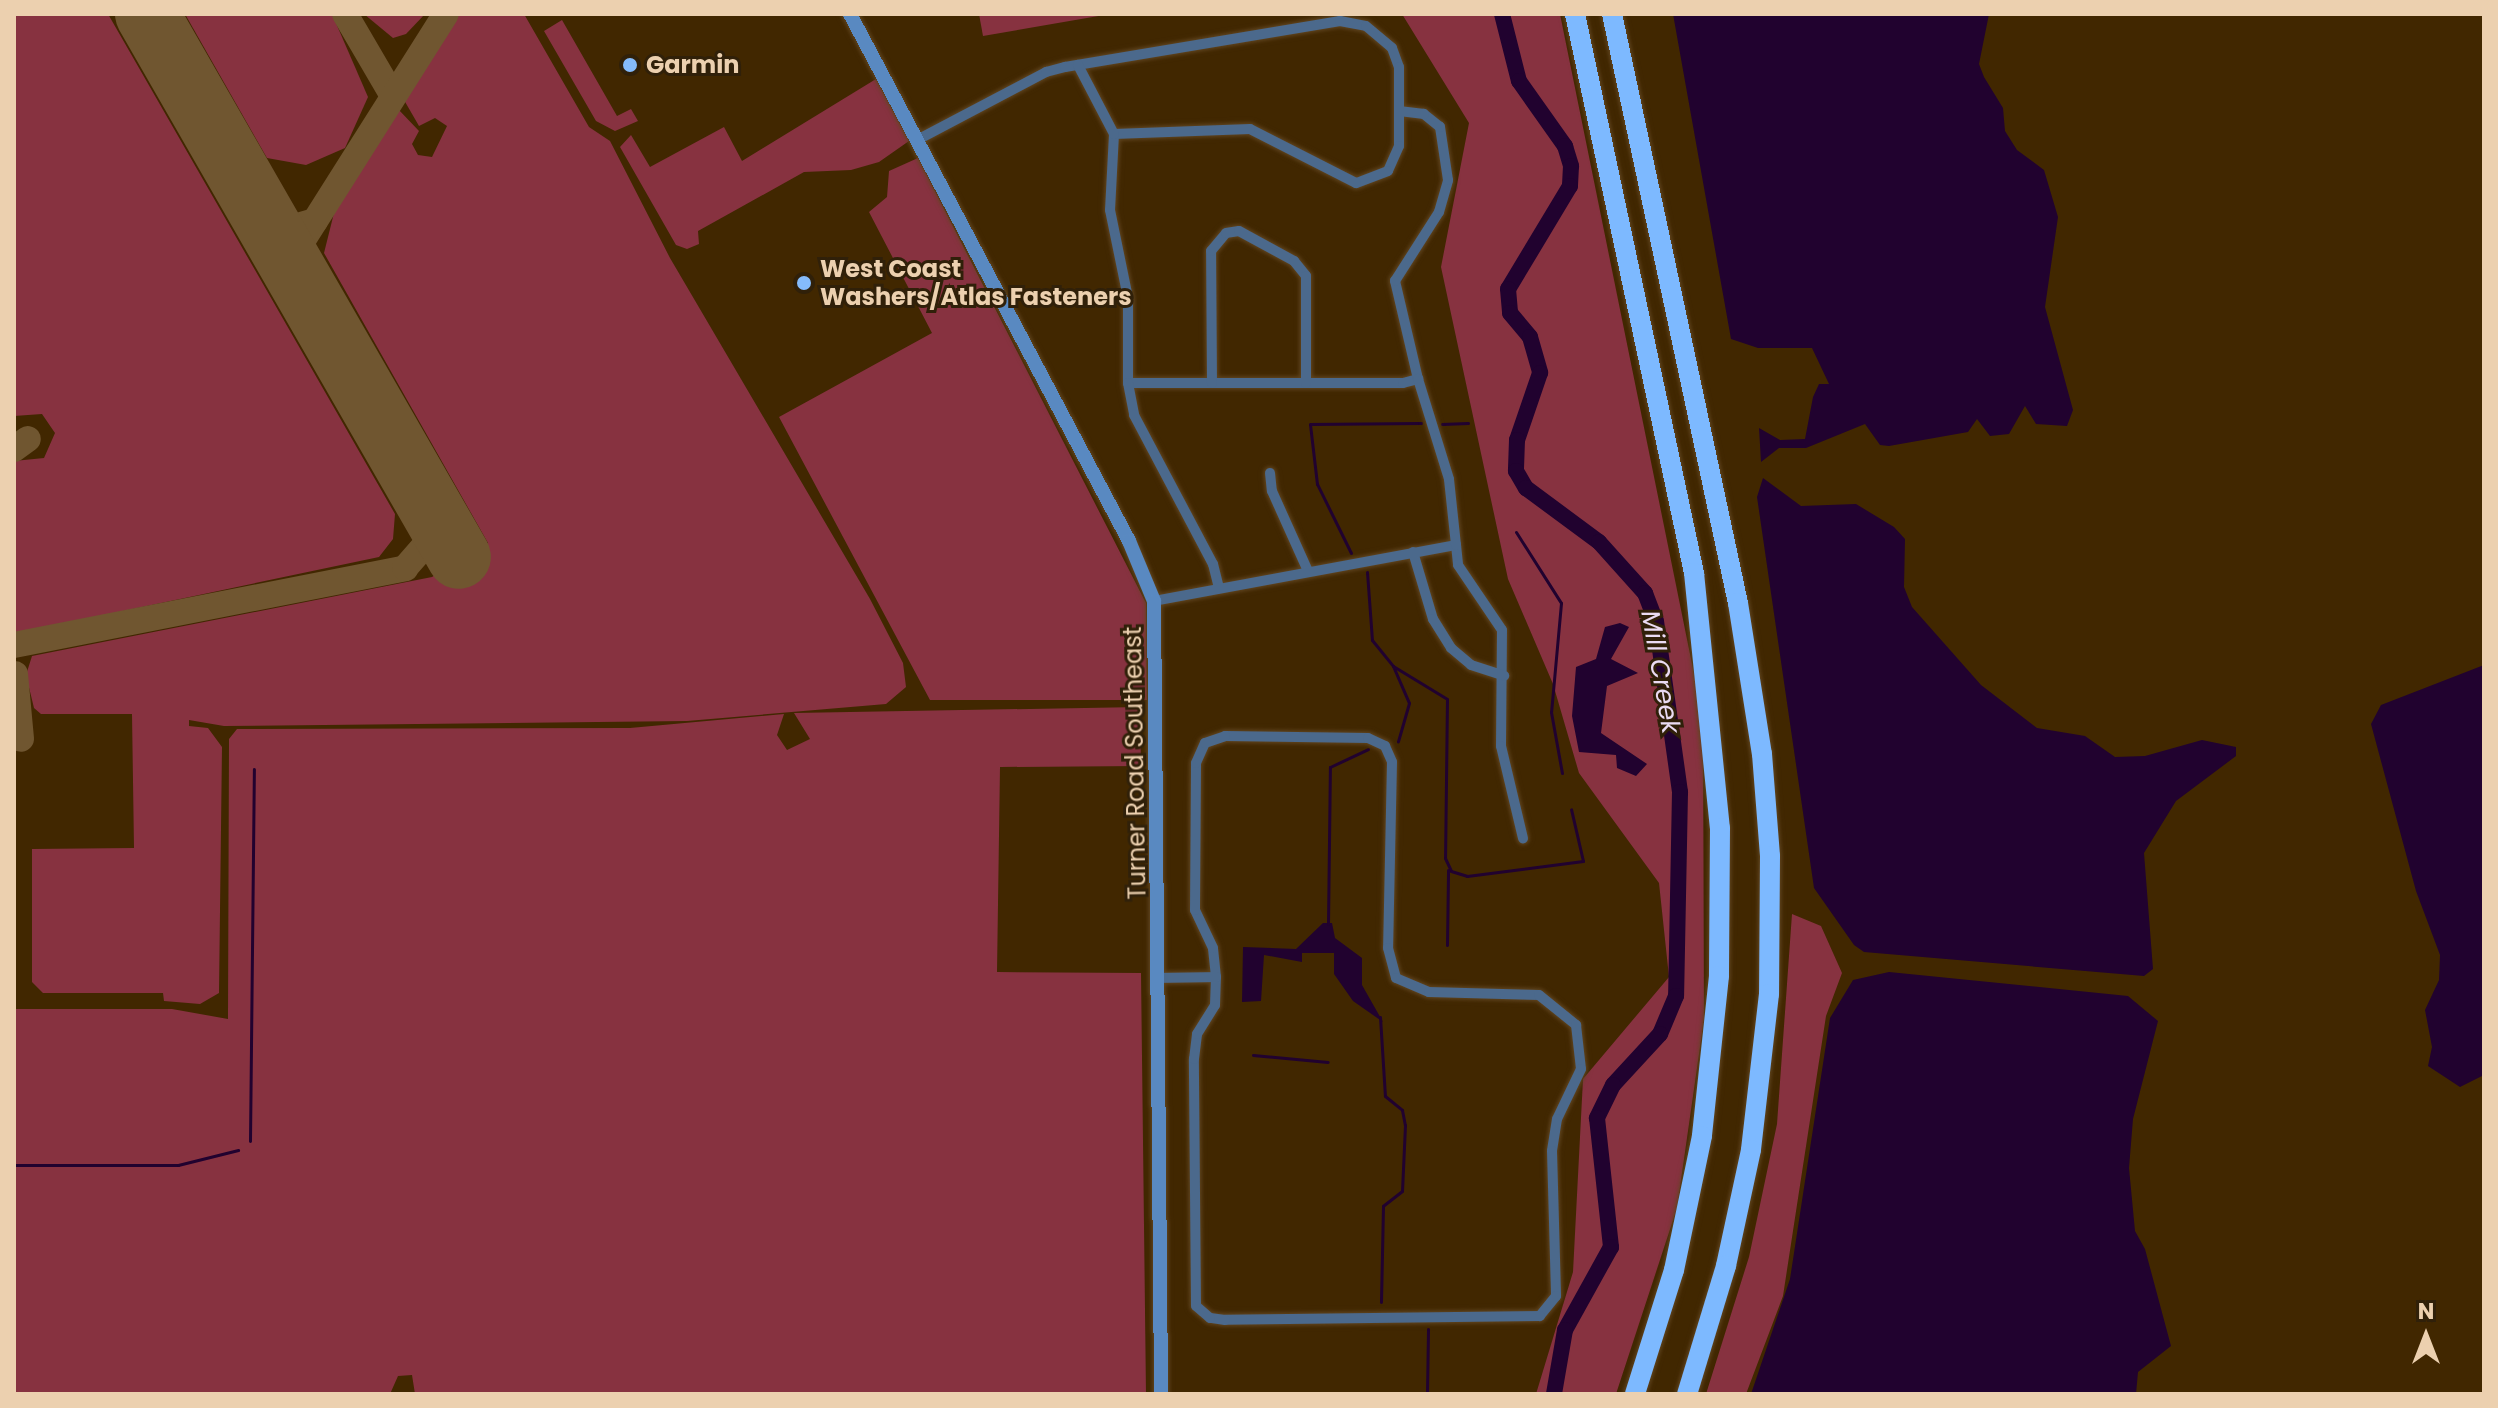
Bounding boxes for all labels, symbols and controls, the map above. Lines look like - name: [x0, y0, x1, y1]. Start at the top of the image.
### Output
- place label: Garmin: [646, 51, 740, 79]
- marker: Garmin: [621, 56, 639, 74]
- place label: West Coast Washers/Atlas Fasteners: [820, 255, 1132, 311]
- marker: West Coast Washers/Atlas Fasteners: [795, 274, 813, 292]
- water label: Mill Creek: [1634, 608, 1686, 736]
- street label: Turner Road Southeast: [1118, 626, 1152, 900]
- north arrow: [2386, 1296, 2466, 1376]
- text: N: [2418, 1296, 2434, 1327]

